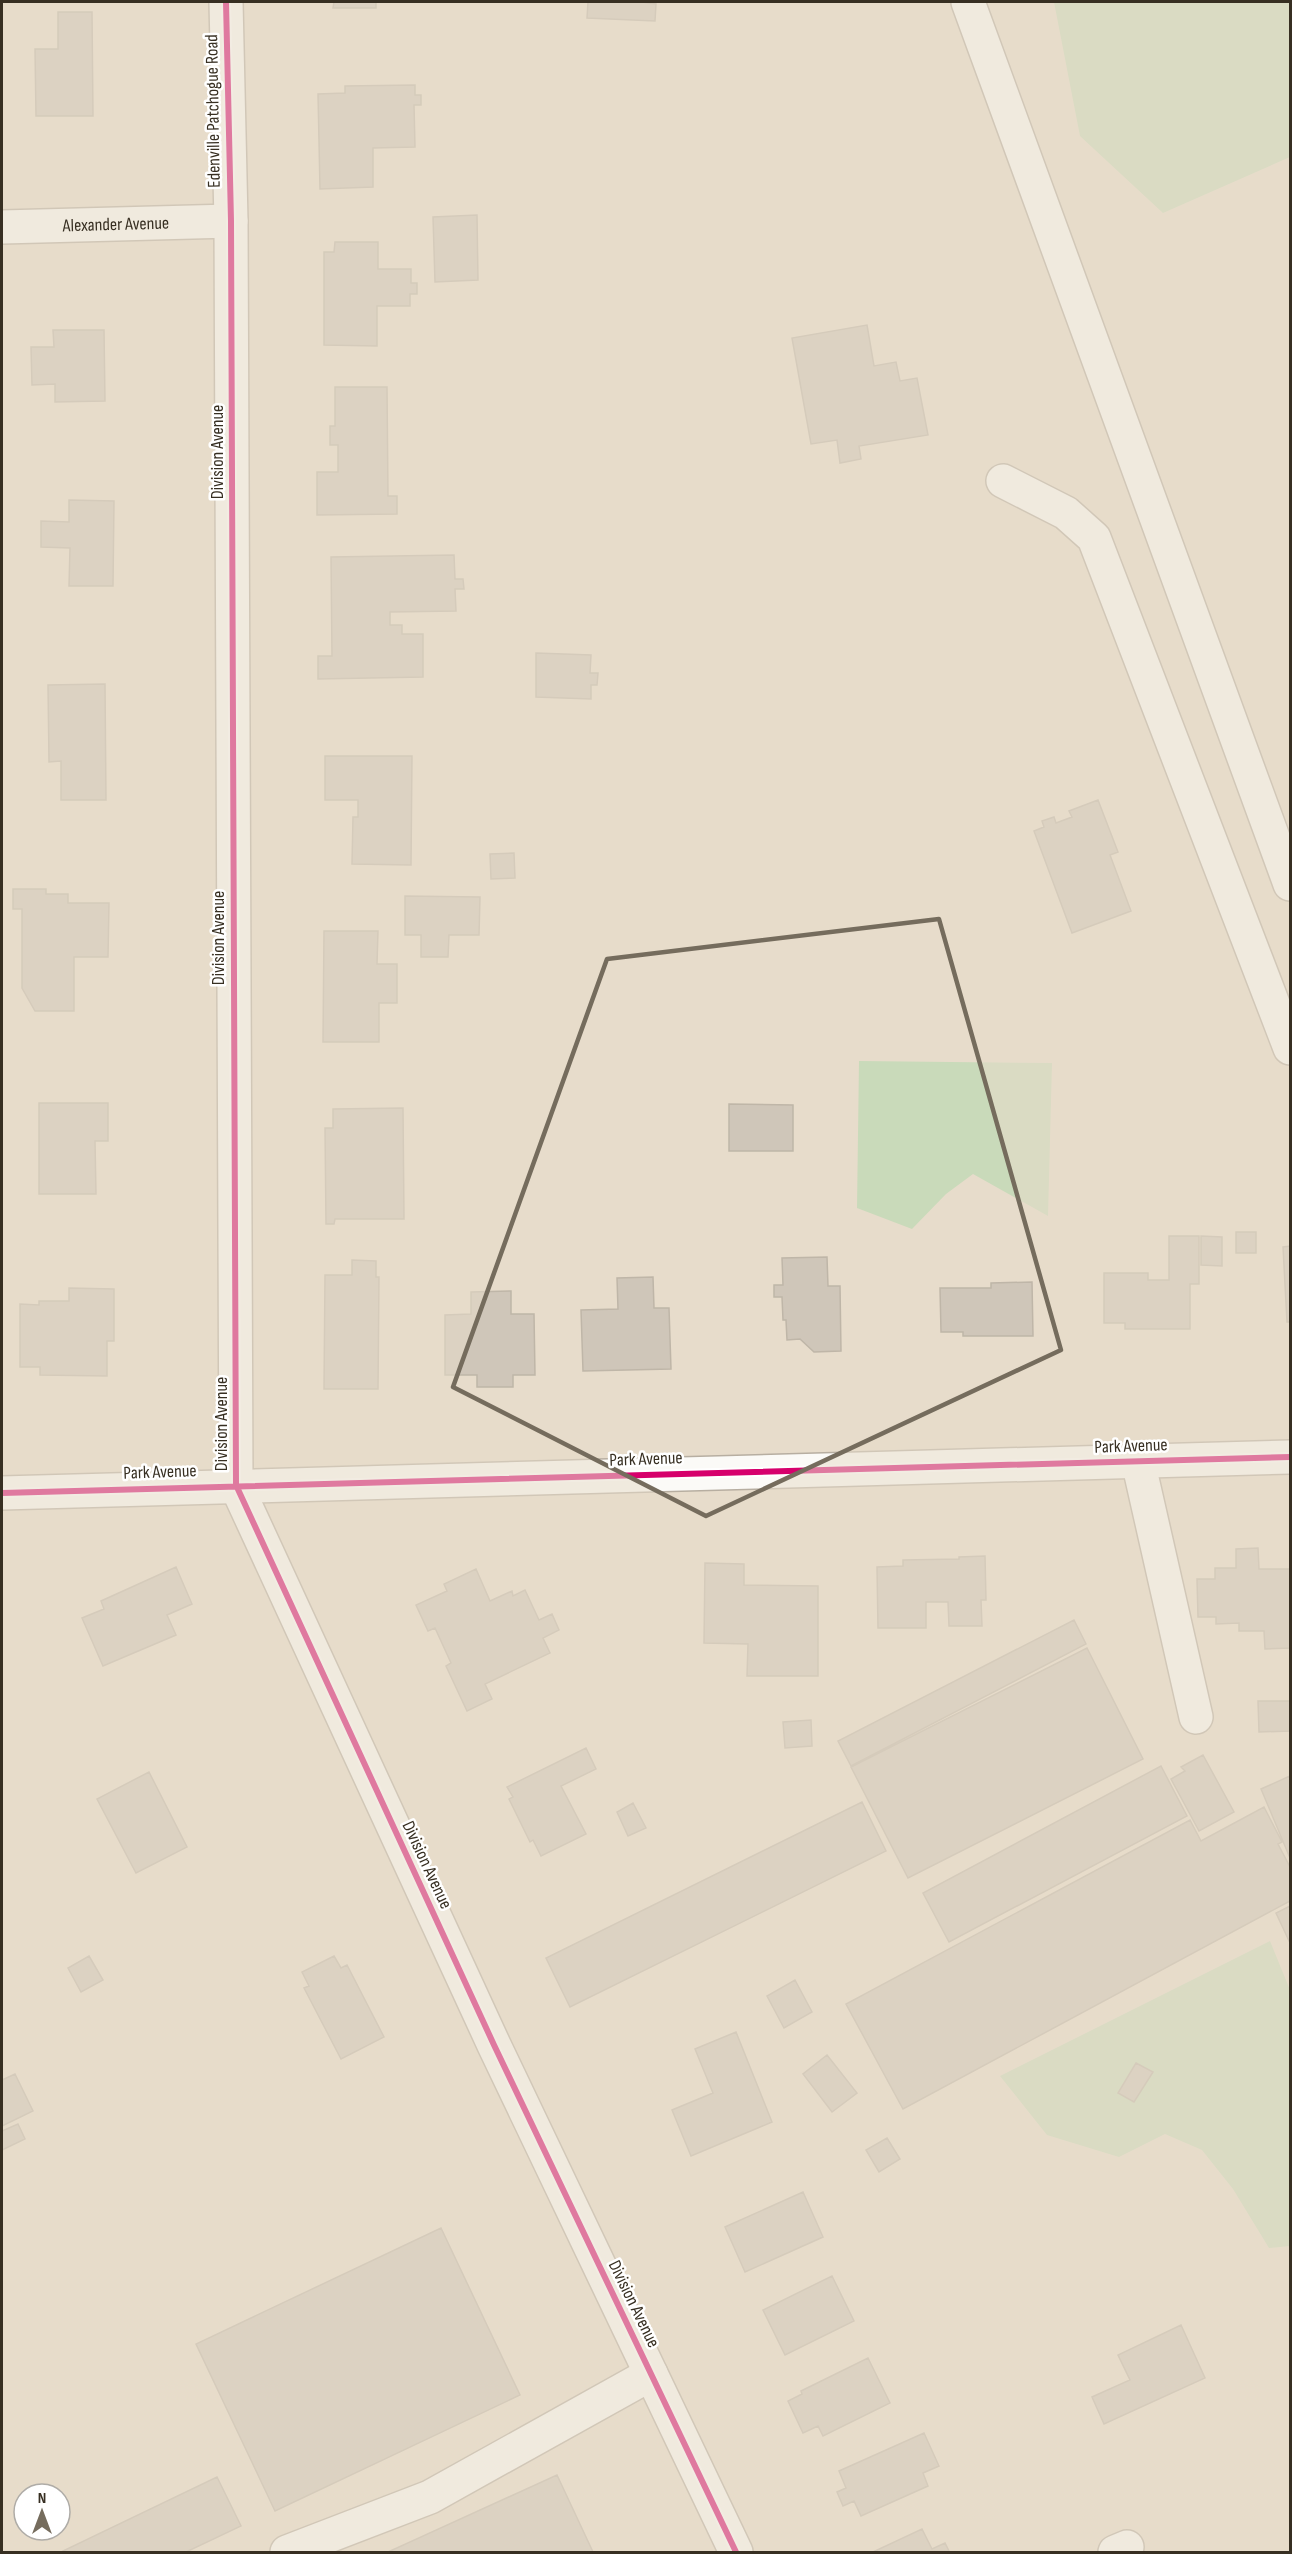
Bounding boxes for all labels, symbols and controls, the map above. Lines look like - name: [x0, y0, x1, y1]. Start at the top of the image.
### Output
- street label: Edenville Patchogue Road: [201, 34, 225, 188]
- street label: Alexander Avenue: [61, 212, 169, 236]
- street label: Division Avenue: [207, 405, 228, 499]
- street label: Division Avenue: [208, 891, 229, 985]
- street label: Division Avenue: [211, 1377, 232, 1471]
- street label: Park Avenue: [1094, 1434, 1168, 1458]
- street label: Park Avenue: [609, 1447, 683, 1471]
- street label: Park Avenue: [123, 1460, 197, 1484]
- street label: Division Avenue: [398, 1818, 456, 1912]
- street label: Division Avenue: [604, 2257, 664, 2351]
- north arrow: [12, 2482, 72, 2542]
- text: N: [38, 2489, 46, 2508]

